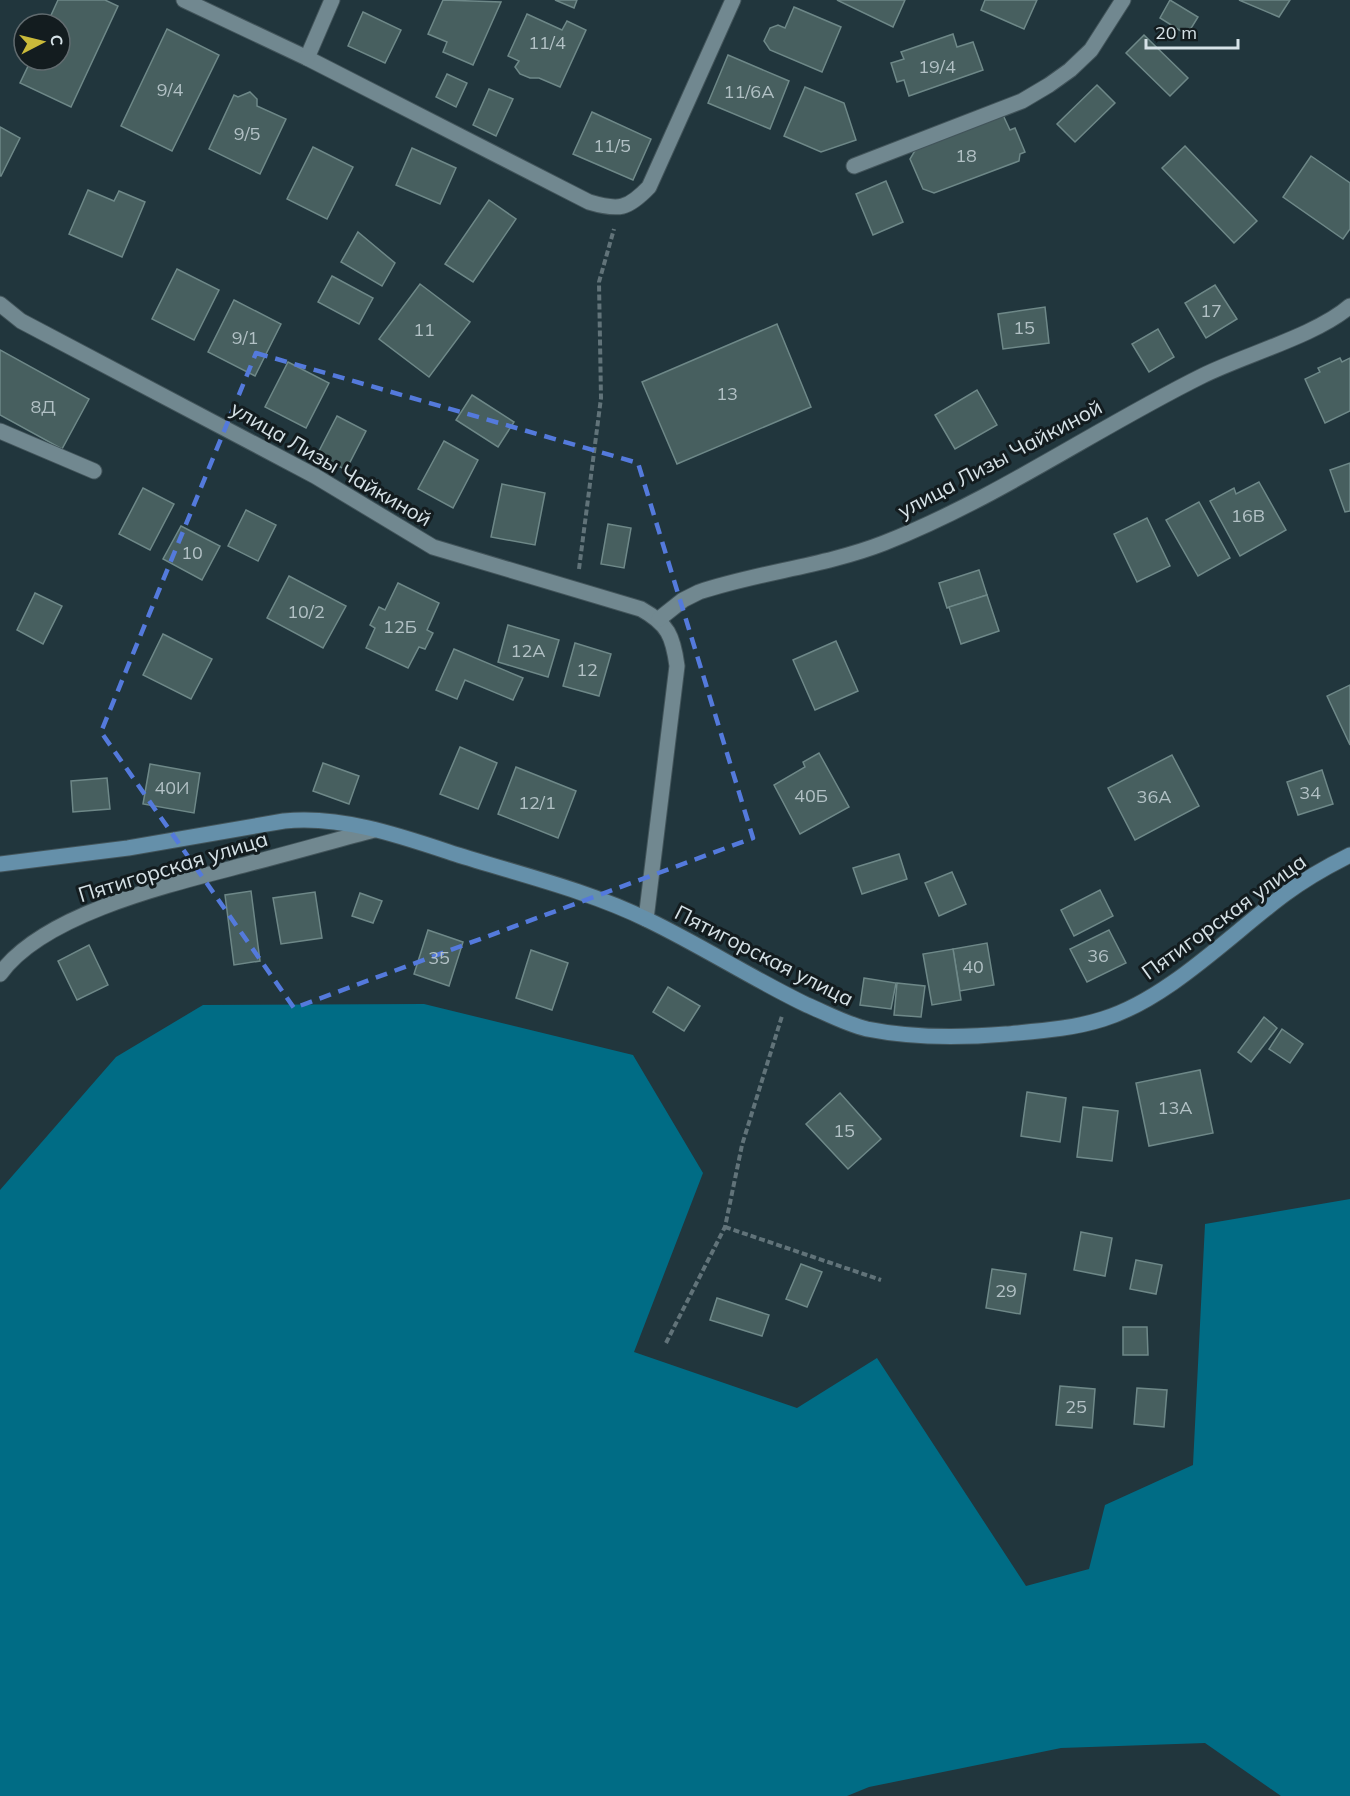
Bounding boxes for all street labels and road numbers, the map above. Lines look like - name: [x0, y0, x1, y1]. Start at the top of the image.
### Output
- street label: улица Лизы Чайкиной: [893, 393, 1106, 523]
- street label: улица Лизы Чайкиной: [226, 395, 437, 531]
- street label: Пятигорская улица: [75, 825, 271, 907]
- street label: Пятигорская улица: [1136, 848, 1311, 985]
- street label: Пятигорская улица: [671, 899, 858, 1011]

